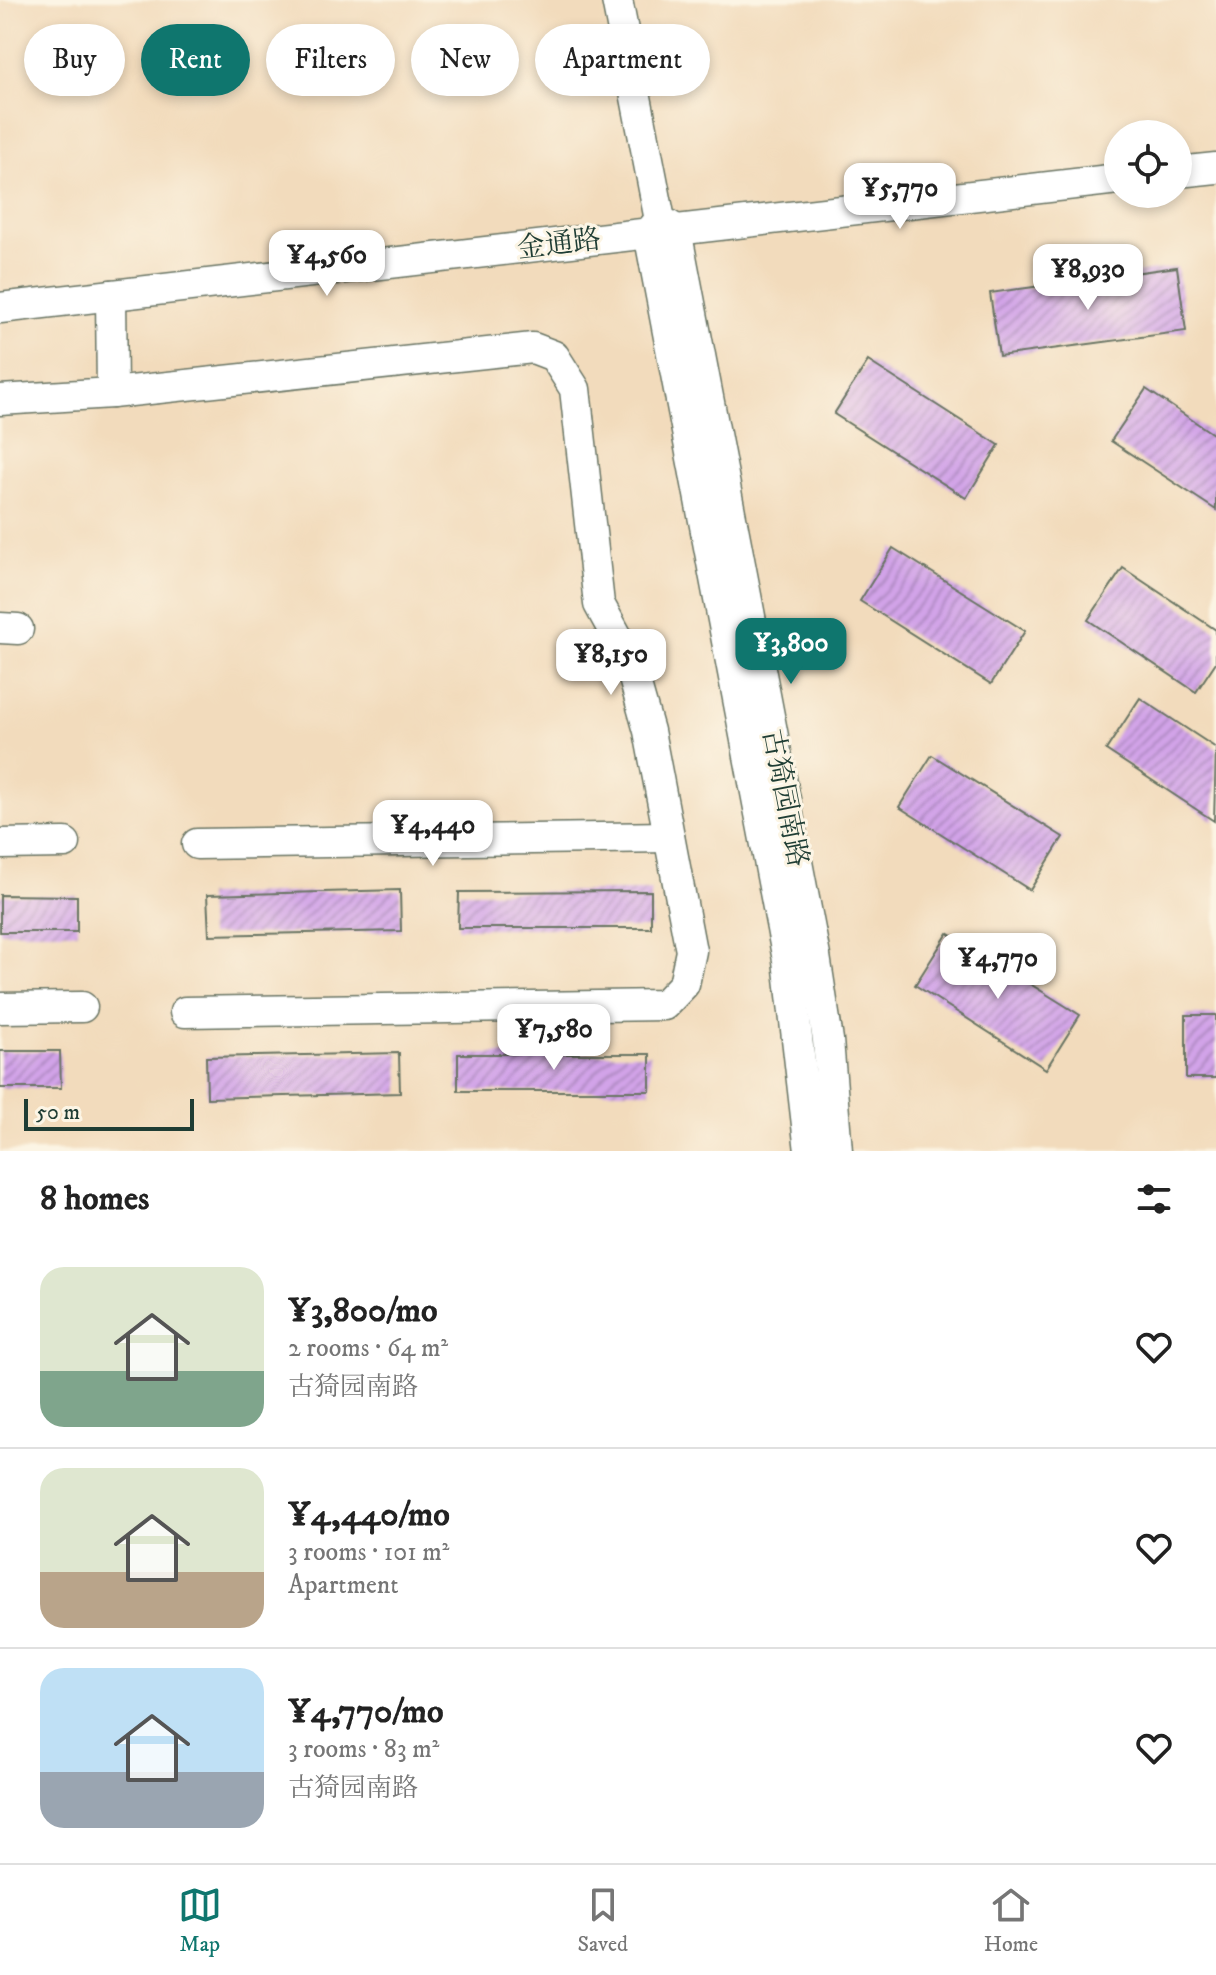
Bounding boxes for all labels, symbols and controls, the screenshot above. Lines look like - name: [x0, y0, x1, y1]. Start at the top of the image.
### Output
- chip: Buy: [24, 24, 125, 96]
- chip: Rent: [141, 24, 250, 96]
- chip: Filters: [266, 24, 395, 96]
- chip: New: [411, 24, 519, 96]
- chip: Apartment: [535, 24, 710, 96]
- map controls: [1104, 120, 1192, 208]
- button: locate: [1104, 120, 1192, 208]
- pin: ¥5,770: [835, 163, 965, 231]
- text: ¥5,770: [862, 172, 938, 205]
- street label: 金通路: [515, 222, 603, 266]
- pin: ¥4,560: [262, 230, 392, 298]
- text: ¥4,560: [287, 239, 367, 272]
- pin: ¥8,930: [1023, 244, 1153, 312]
- text: ¥8,930: [1051, 253, 1125, 286]
- pin: ¥3,800: [726, 618, 856, 686]
- text: ¥3,800: [753, 627, 829, 660]
- pin: ¥8,150: [546, 629, 676, 697]
- text: ¥8,150: [574, 638, 648, 671]
- street label: 古猗园南路: [754, 726, 816, 870]
- pin: ¥4,440: [368, 800, 498, 868]
- text: ¥4,440: [391, 809, 475, 842]
- pin: ¥4,770: [933, 933, 1063, 1001]
- text: ¥4,770: [958, 942, 1038, 975]
- pin: ¥7,580: [489, 1004, 619, 1072]
- text: ¥7,580: [515, 1013, 593, 1046]
- scale bar: [24, 1095, 194, 1131]
- text: 50 m: [36, 1099, 80, 1126]
- icon: filters: [1132, 1177, 1176, 1221]
- text: 8 homes: [40, 1178, 149, 1220]
- text: ¥3,800/mo: [288, 1290, 437, 1332]
- icon: home: [104, 1299, 200, 1395]
- icon: heart: [1132, 1325, 1176, 1369]
- text: 2 rooms · 64 m²: [288, 1332, 448, 1365]
- text: 古猗园南路: [288, 1371, 418, 1404]
- text: ¥4,440/mo: [288, 1494, 450, 1536]
- icon: home: [104, 1500, 200, 1596]
- icon: heart: [1132, 1526, 1176, 1570]
- text: 3 rooms · 101 m²: [288, 1536, 449, 1569]
- text: Apartment: [288, 1569, 399, 1602]
- text: ¥4,770/mo: [288, 1691, 444, 1733]
- icon: home: [104, 1700, 200, 1796]
- icon: heart: [1132, 1726, 1176, 1770]
- text: 3 rooms · 83 m²: [288, 1733, 439, 1766]
- text: 古猗园南路: [288, 1772, 418, 1805]
- tab: Map: [178, 1883, 222, 1958]
- tab: Saved: [578, 1883, 628, 1958]
- tab: Home: [984, 1883, 1038, 1958]

